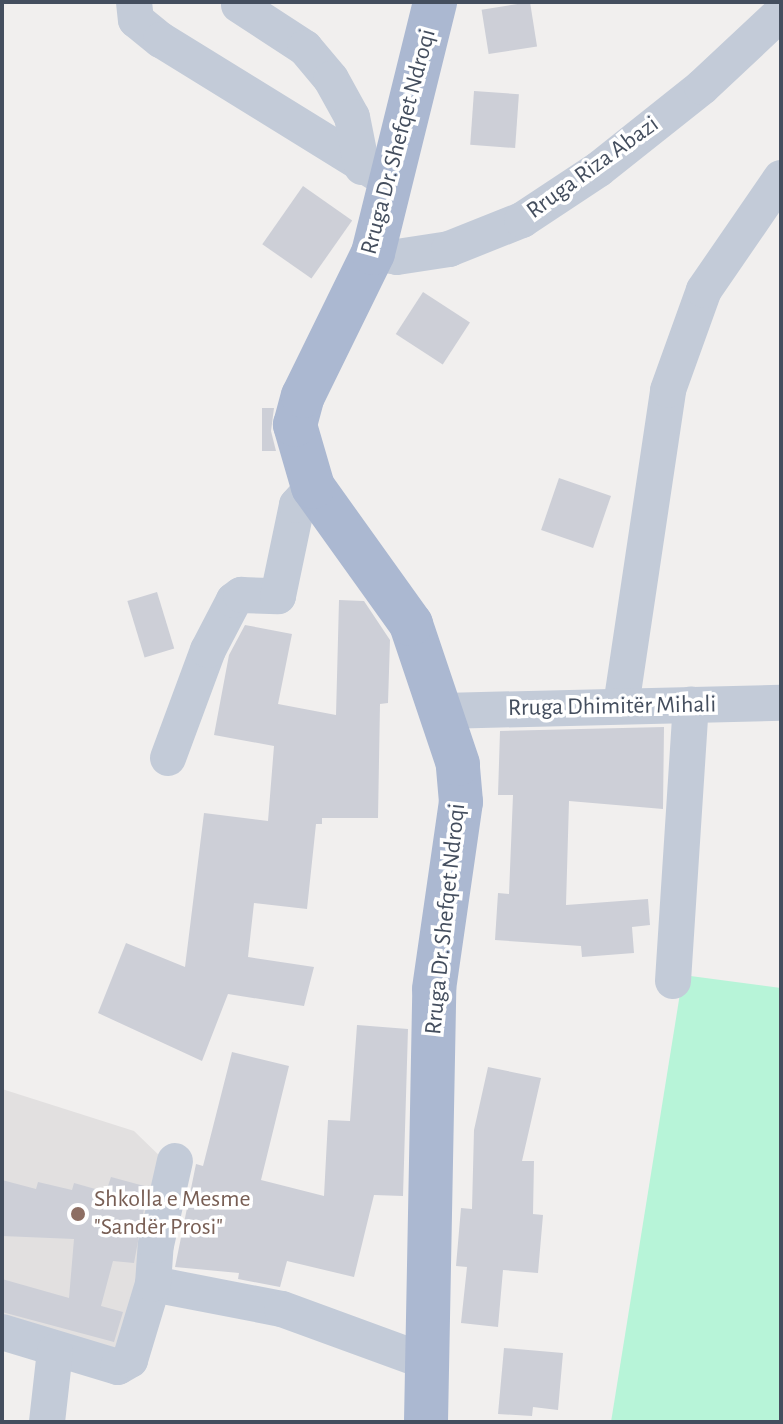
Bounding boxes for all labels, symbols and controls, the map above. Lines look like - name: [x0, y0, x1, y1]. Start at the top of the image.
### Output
- street label: Rruga Dr. Shefqet Ndroqi: [355, 26, 443, 258]
- street label: Rruga Riza Abazi: [521, 110, 665, 226]
- street label: Rruga Dhimitër Mihali: [508, 691, 716, 723]
- street label: Rruga Dr. Shefqet Ndroqi: [420, 802, 472, 1036]
- place label: Shkolla e Mesme "Sandër Prosi": [94, 1186, 251, 1242]
- marker: Shkolla e Mesme "Sandër Prosi": [69, 1205, 87, 1223]

